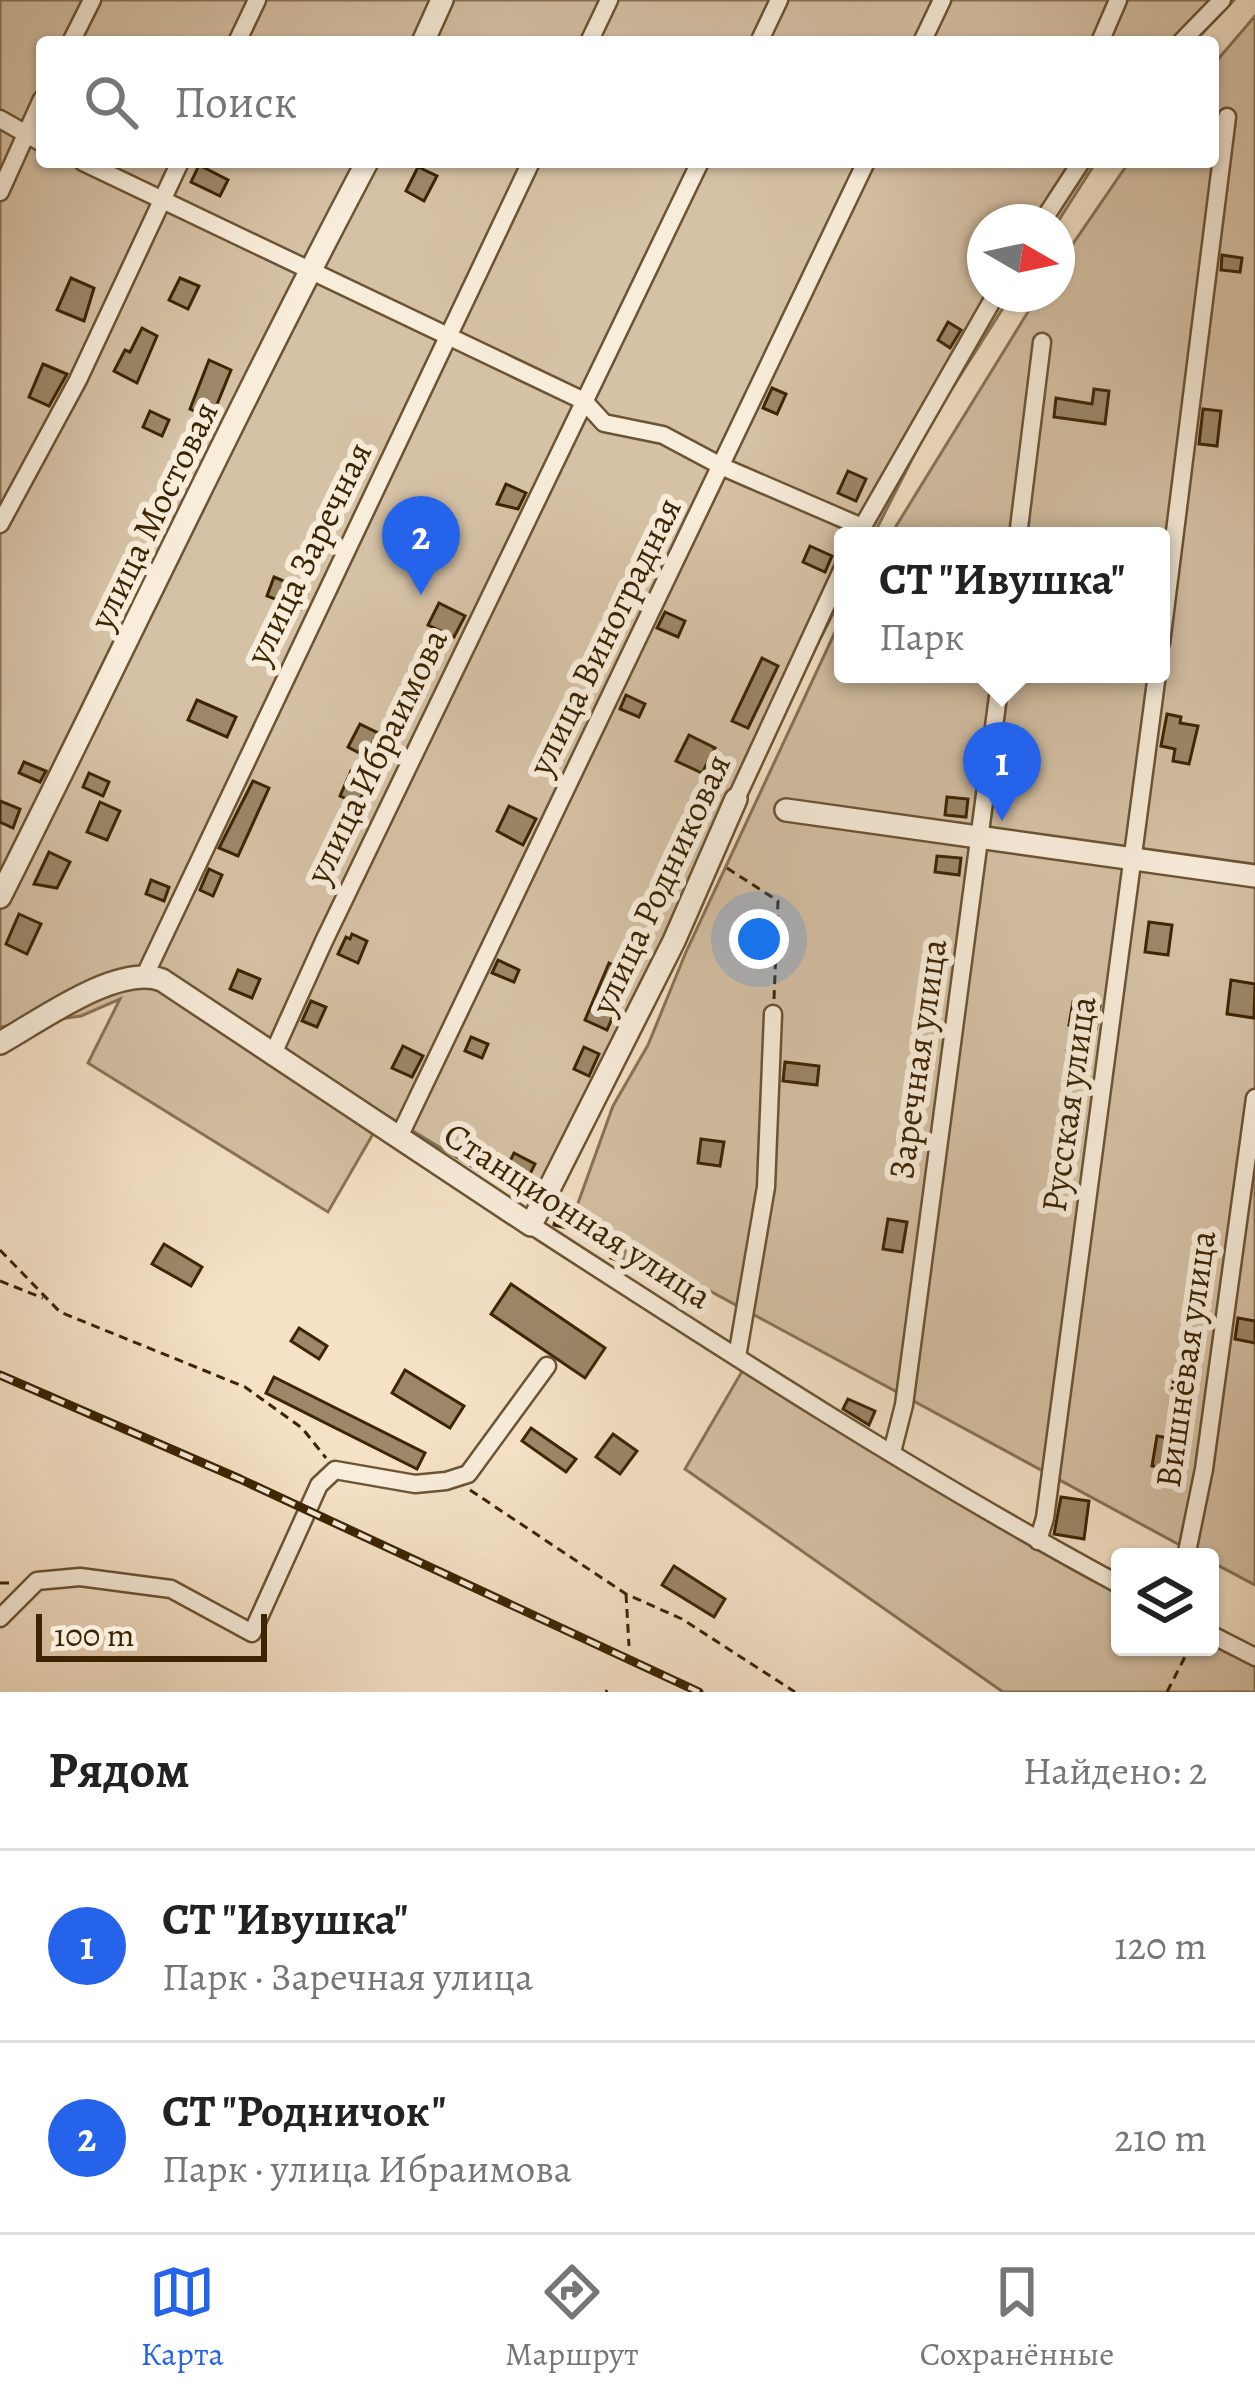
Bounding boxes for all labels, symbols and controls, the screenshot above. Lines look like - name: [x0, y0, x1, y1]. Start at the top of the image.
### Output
- search box: [36, 36, 1219, 168]
- icon: search: [78, 69, 144, 135]
- text: Поиск: [174, 71, 297, 133]
- north arrow: [967, 204, 1075, 312]
- street label: улица Мостовая: [76, 393, 229, 638]
- street label: улица Заречная: [232, 433, 383, 673]
- street label: улица Виноградная: [515, 489, 693, 784]
- pin: 2: [382, 496, 460, 595]
- popup: [834, 527, 1170, 683]
- text: СТ "Ивушка": [879, 548, 1125, 610]
- text: Парк: [879, 610, 965, 663]
- street label: улица Ибраимова: [293, 620, 459, 892]
- pin: 1: [963, 722, 1041, 821]
- street label: улица Родниковая: [578, 746, 742, 1023]
- your location: [729, 909, 789, 969]
- street label: Заречная улица: [876, 935, 958, 1182]
- street label: Русская улица: [1029, 992, 1107, 1215]
- street label: Станционная улица: [435, 1110, 722, 1320]
- street label: Вишнёвая улица: [1143, 1227, 1227, 1491]
- map controls: [1111, 1548, 1219, 1656]
- button: layers: [1111, 1548, 1219, 1656]
- scale bar: [36, 1608, 267, 1661]
- text: 100 m: [54, 1612, 134, 1657]
- text: Рядом: [48, 1735, 190, 1805]
- text: Найдено: 2: [1023, 1744, 1207, 1797]
- text: СТ "Ивушка": [162, 1888, 408, 1950]
- text: 1: [80, 1919, 94, 1972]
- text: 120 m: [1114, 1919, 1207, 1972]
- text: Парк · Заречная улица: [162, 1950, 533, 2003]
- text: СТ "Родничок": [162, 2080, 446, 2142]
- text: 2: [78, 2111, 96, 2164]
- text: 210 m: [1114, 2111, 1207, 2164]
- text: Парк · улица Ибраимова: [162, 2142, 572, 2195]
- tab: Карта: [141, 2259, 224, 2376]
- tab: Маршрут: [505, 2259, 639, 2376]
- tab: Сохранённые: [920, 2259, 1114, 2376]

